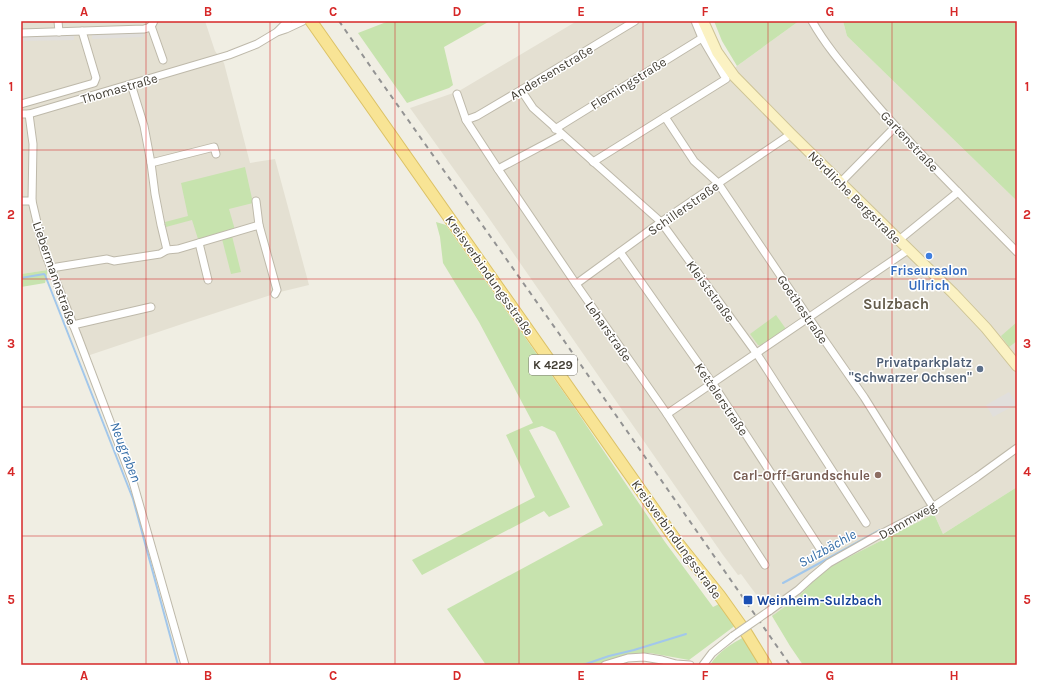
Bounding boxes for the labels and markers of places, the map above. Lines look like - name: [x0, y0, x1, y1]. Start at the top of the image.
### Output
- marker: Friseursalon Ullrich: [924, 251, 934, 261]
- place label: Friseursalon Ullrich: [890, 263, 968, 293]
- place label: Privatparkplatz "Schwarzer Ochsen": [849, 355, 972, 385]
- marker: Privatparkplatz "Schwarzer Ochsen": [975, 364, 985, 374]
- place label: Carl-Orff-Grundschule: [733, 468, 870, 483]
- marker: Carl-Orff-Grundschule: [873, 470, 883, 480]
- place label: Weinheim-Sulzbach: [757, 593, 882, 608]
- marker: Weinheim-Sulzbach: [742, 594, 754, 606]

